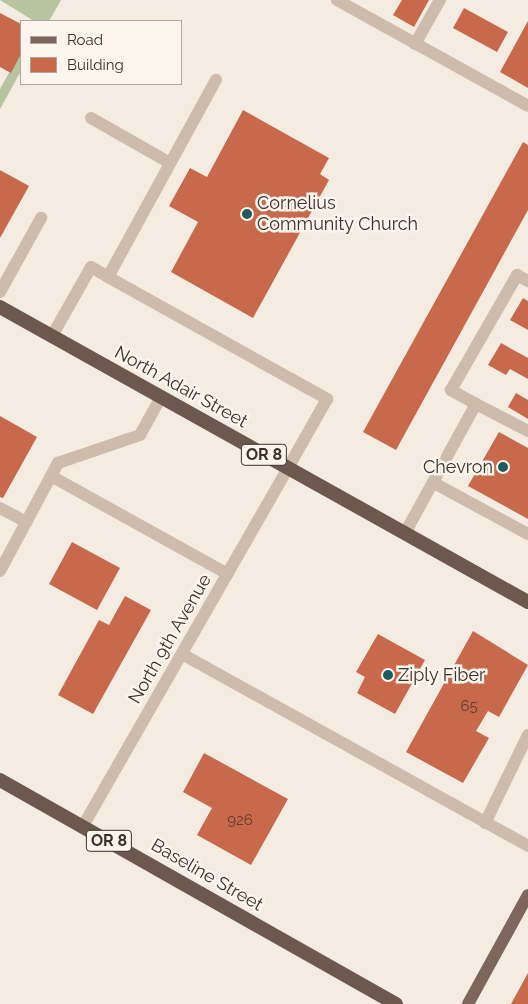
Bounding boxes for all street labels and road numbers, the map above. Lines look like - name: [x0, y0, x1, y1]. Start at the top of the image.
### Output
- street label: North Adair Street: [110, 341, 252, 433]
- road number: OR 8: [240, 442, 288, 468]
- street label: North 9th Avenue: [124, 570, 216, 708]
- road number: OR 8: [85, 828, 133, 854]
- street label: Baseline Street: [147, 834, 267, 916]

